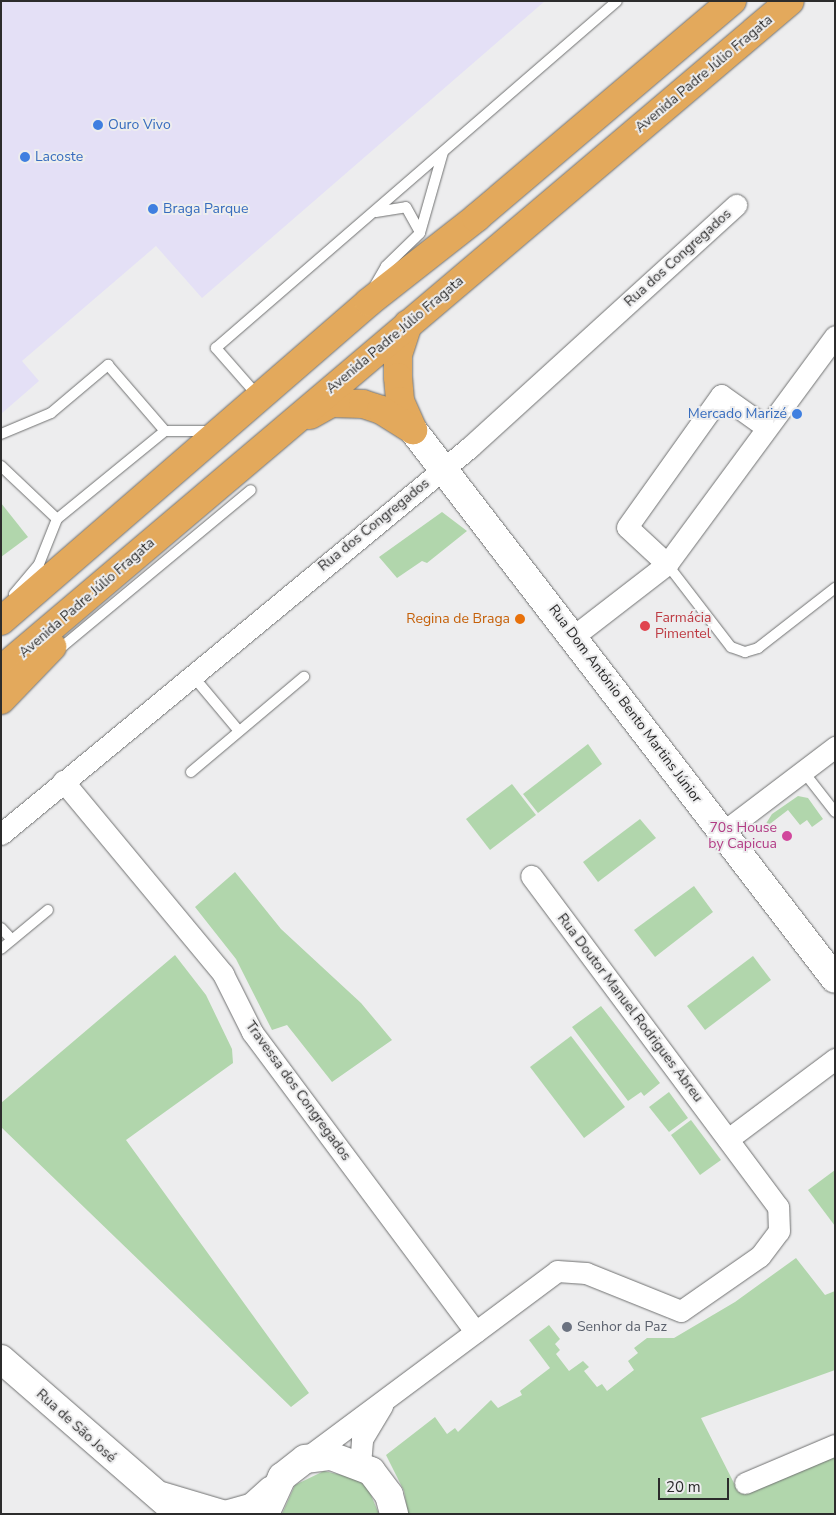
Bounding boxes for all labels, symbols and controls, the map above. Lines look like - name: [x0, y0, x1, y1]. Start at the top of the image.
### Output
- street label: Avenida Padre Júlio Fragata: [632, 12, 776, 136]
- place label: Ouro Vivo: [108, 117, 171, 133]
- marker: Ouro Vivo: [92, 119, 104, 131]
- place label: Lacoste: [35, 149, 83, 165]
- marker: Lacoste: [19, 151, 31, 163]
- place label: Braga Parque: [163, 201, 248, 217]
- marker: Braga Parque: [147, 203, 159, 215]
- street label: Rua dos Congregados: [621, 206, 735, 310]
- street label: Avenida Padre Júlio Fragata: [323, 273, 467, 397]
- place label: Mercado Marizé: [688, 406, 787, 422]
- marker: Mercado Marizé: [791, 408, 803, 420]
- street label: Rua dos Congregados: [315, 475, 433, 575]
- street label: Avenida Padre Júlio Fragata: [16, 535, 158, 661]
- street label: Rua Dom António Bento Martins Júnior: [545, 602, 705, 806]
- place label: Farmácia Pimentel: [655, 610, 711, 642]
- place label: Regina de Braga: [406, 611, 510, 627]
- marker: Regina de Braga: [514, 613, 526, 625]
- marker: Farmácia Pimentel: [639, 620, 651, 632]
- place label: 70s House by Capicua: [708, 820, 777, 852]
- marker: 70s House by Capicua: [781, 830, 793, 842]
- street label: Rua Doutor Manuel Rodrigues Abreu: [554, 910, 706, 1106]
- street label: Travessa dos Congregados: [242, 1018, 354, 1164]
- place label: Senhor da Paz: [577, 1319, 667, 1335]
- marker: Senhor da Paz: [561, 1321, 573, 1333]
- street label: Rua de São José: [33, 1386, 119, 1466]
- scale bar: [661, 1468, 732, 1500]
- text: 20 m: [666, 1477, 701, 1497]

